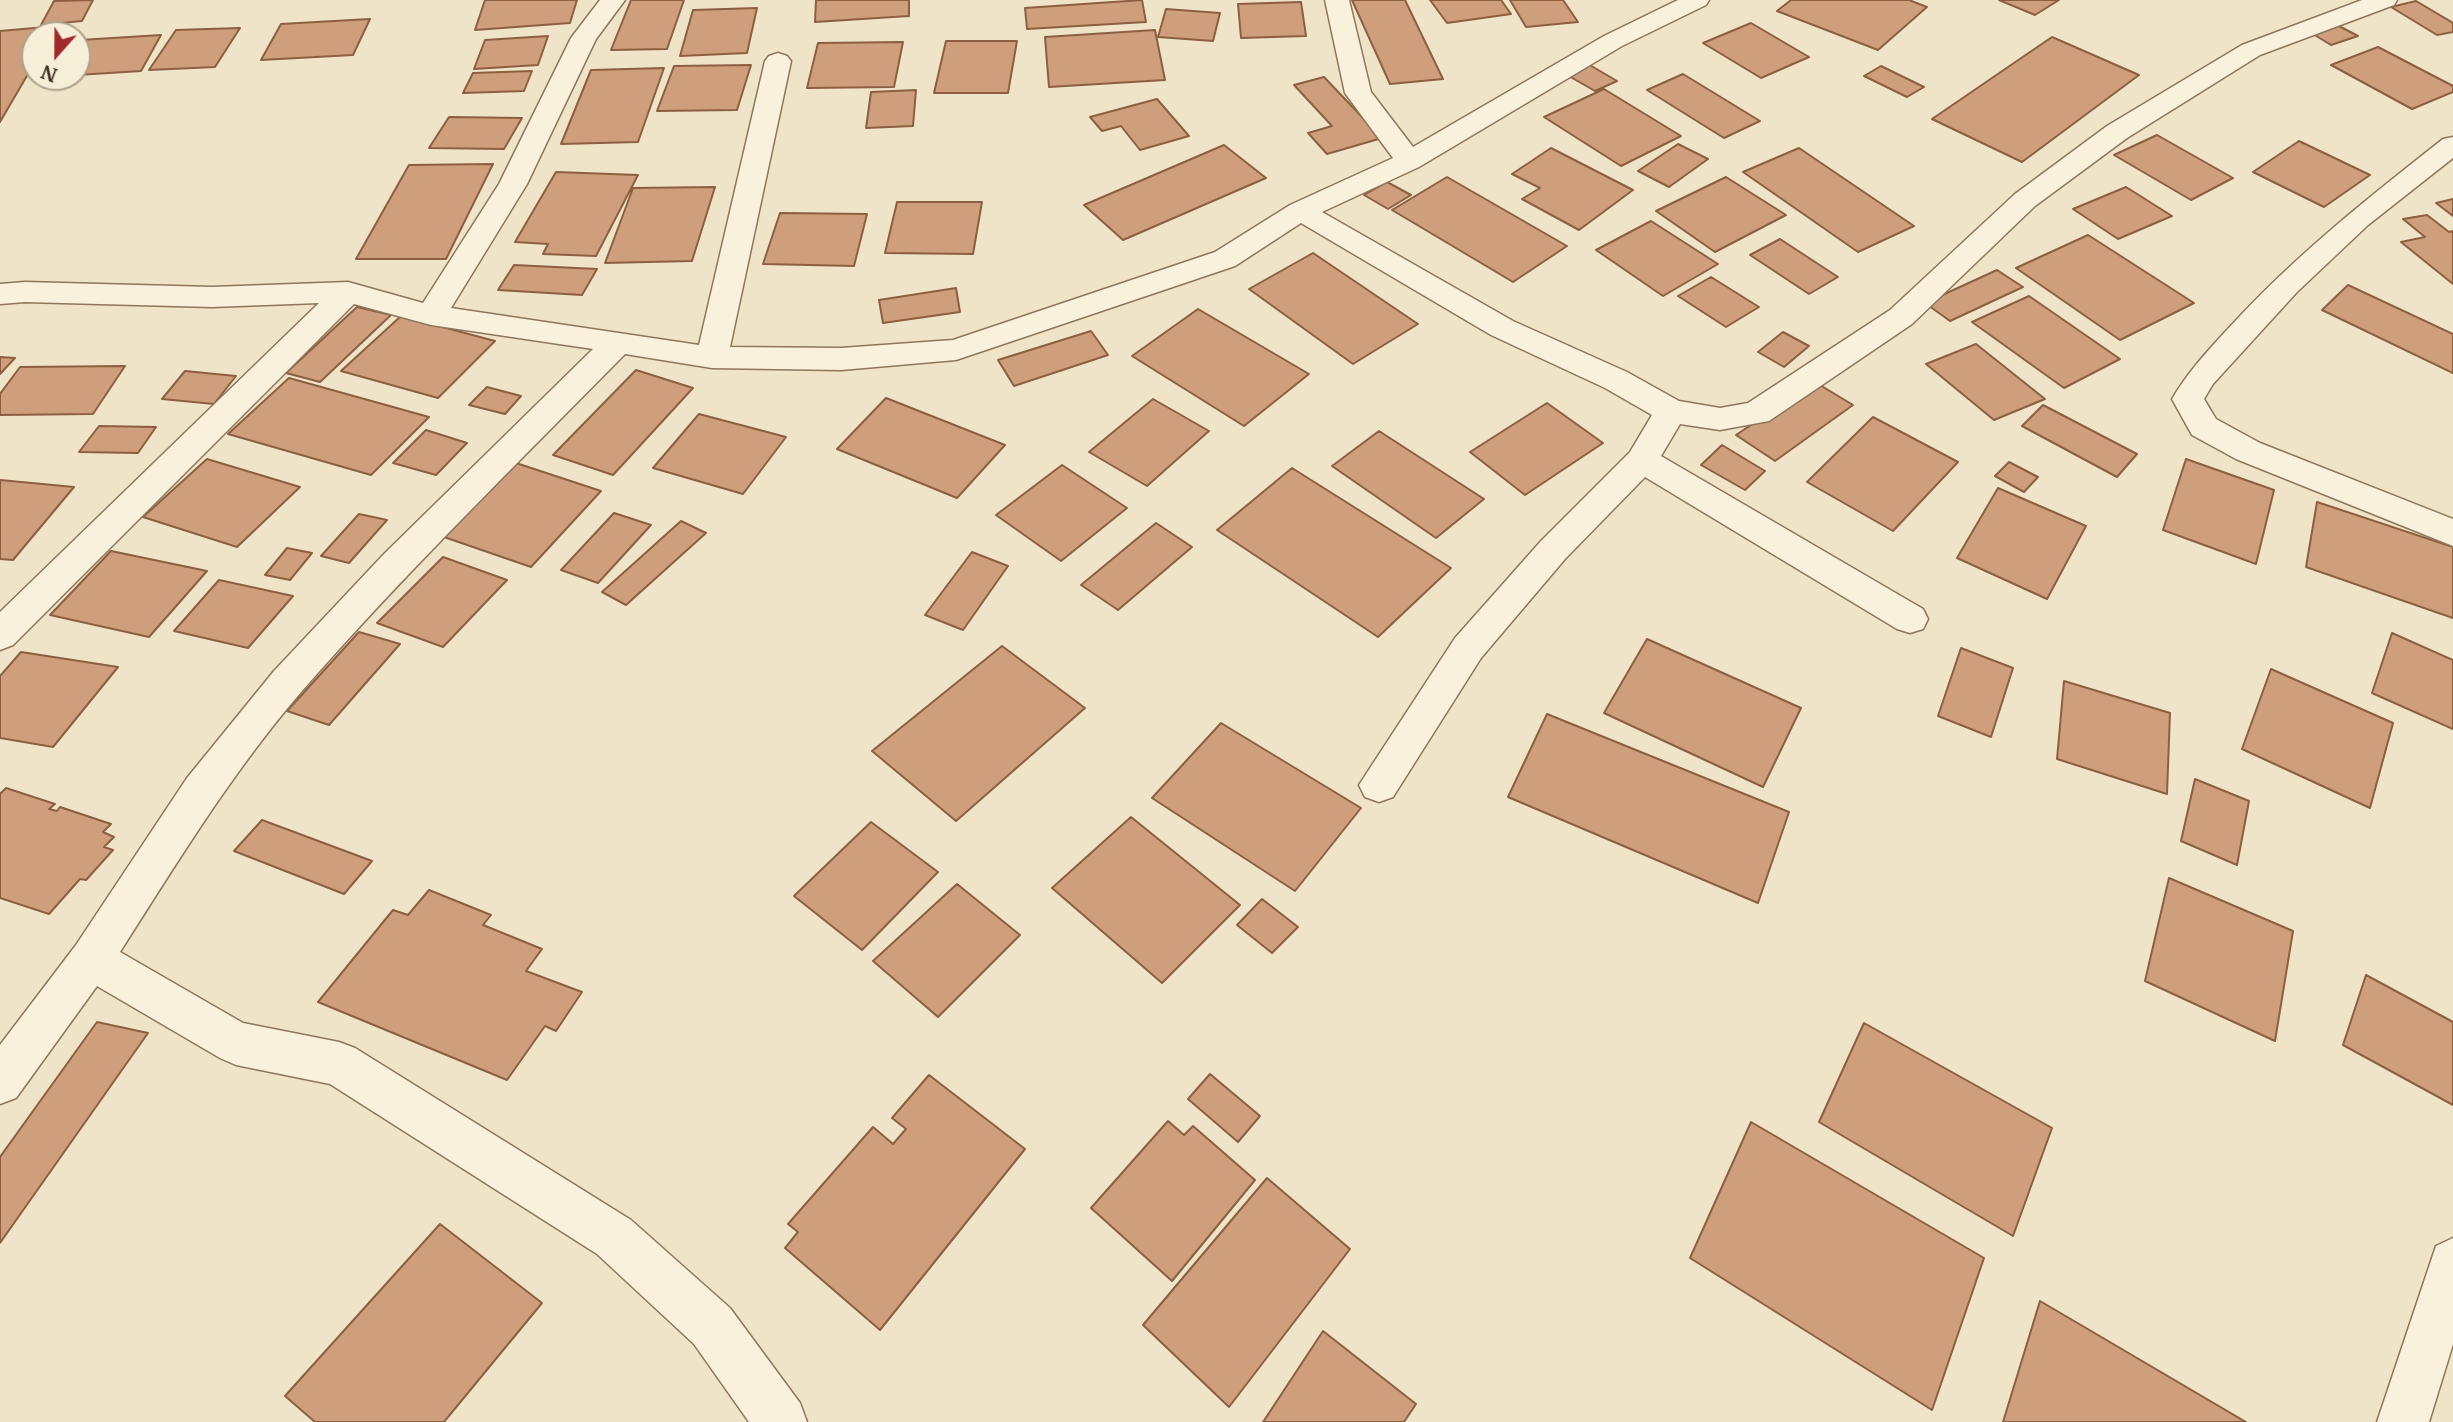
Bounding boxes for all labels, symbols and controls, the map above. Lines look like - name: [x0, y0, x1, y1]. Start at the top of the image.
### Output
- north arrow: [21, 21, 91, 91]
- text: N: [38, 60, 61, 88]

